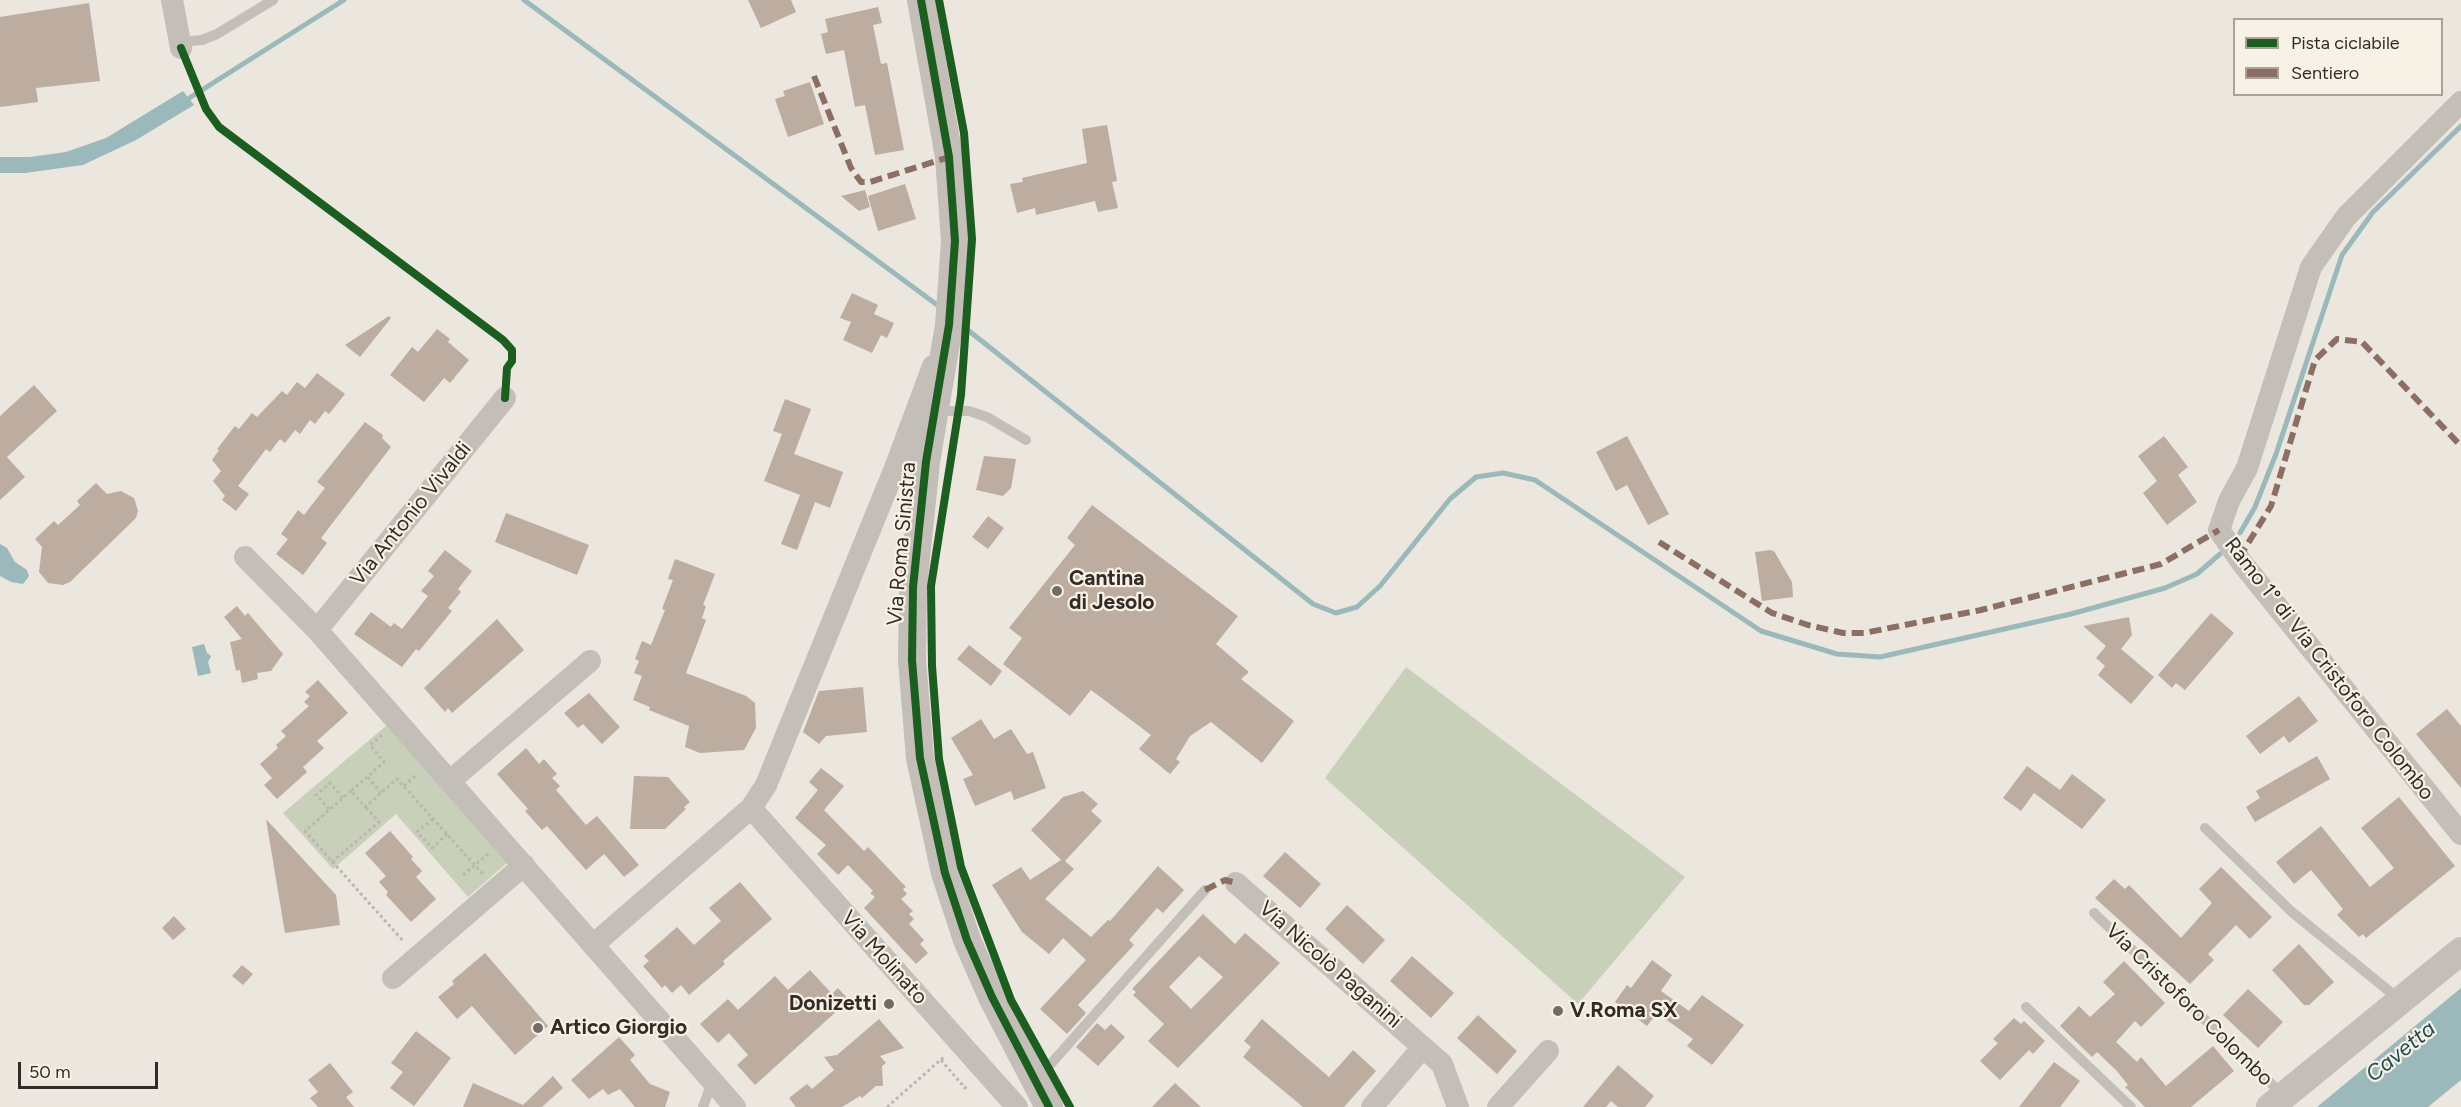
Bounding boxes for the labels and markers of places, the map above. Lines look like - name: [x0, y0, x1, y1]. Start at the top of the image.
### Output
- place label: Cantina di Jesolo: [1069, 566, 1155, 616]
- marker: Cantina di Jesolo: [1050, 584, 1064, 598]
- place label: Donizetti: [789, 991, 877, 1017]
- marker: Donizetti: [882, 997, 896, 1011]
- place label: V.Roma SX: [1570, 998, 1678, 1024]
- marker: V.Roma SX: [1551, 1004, 1565, 1018]
- place label: Artico Giorgio: [550, 1015, 687, 1041]
- marker: Artico Giorgio: [531, 1021, 545, 1035]

